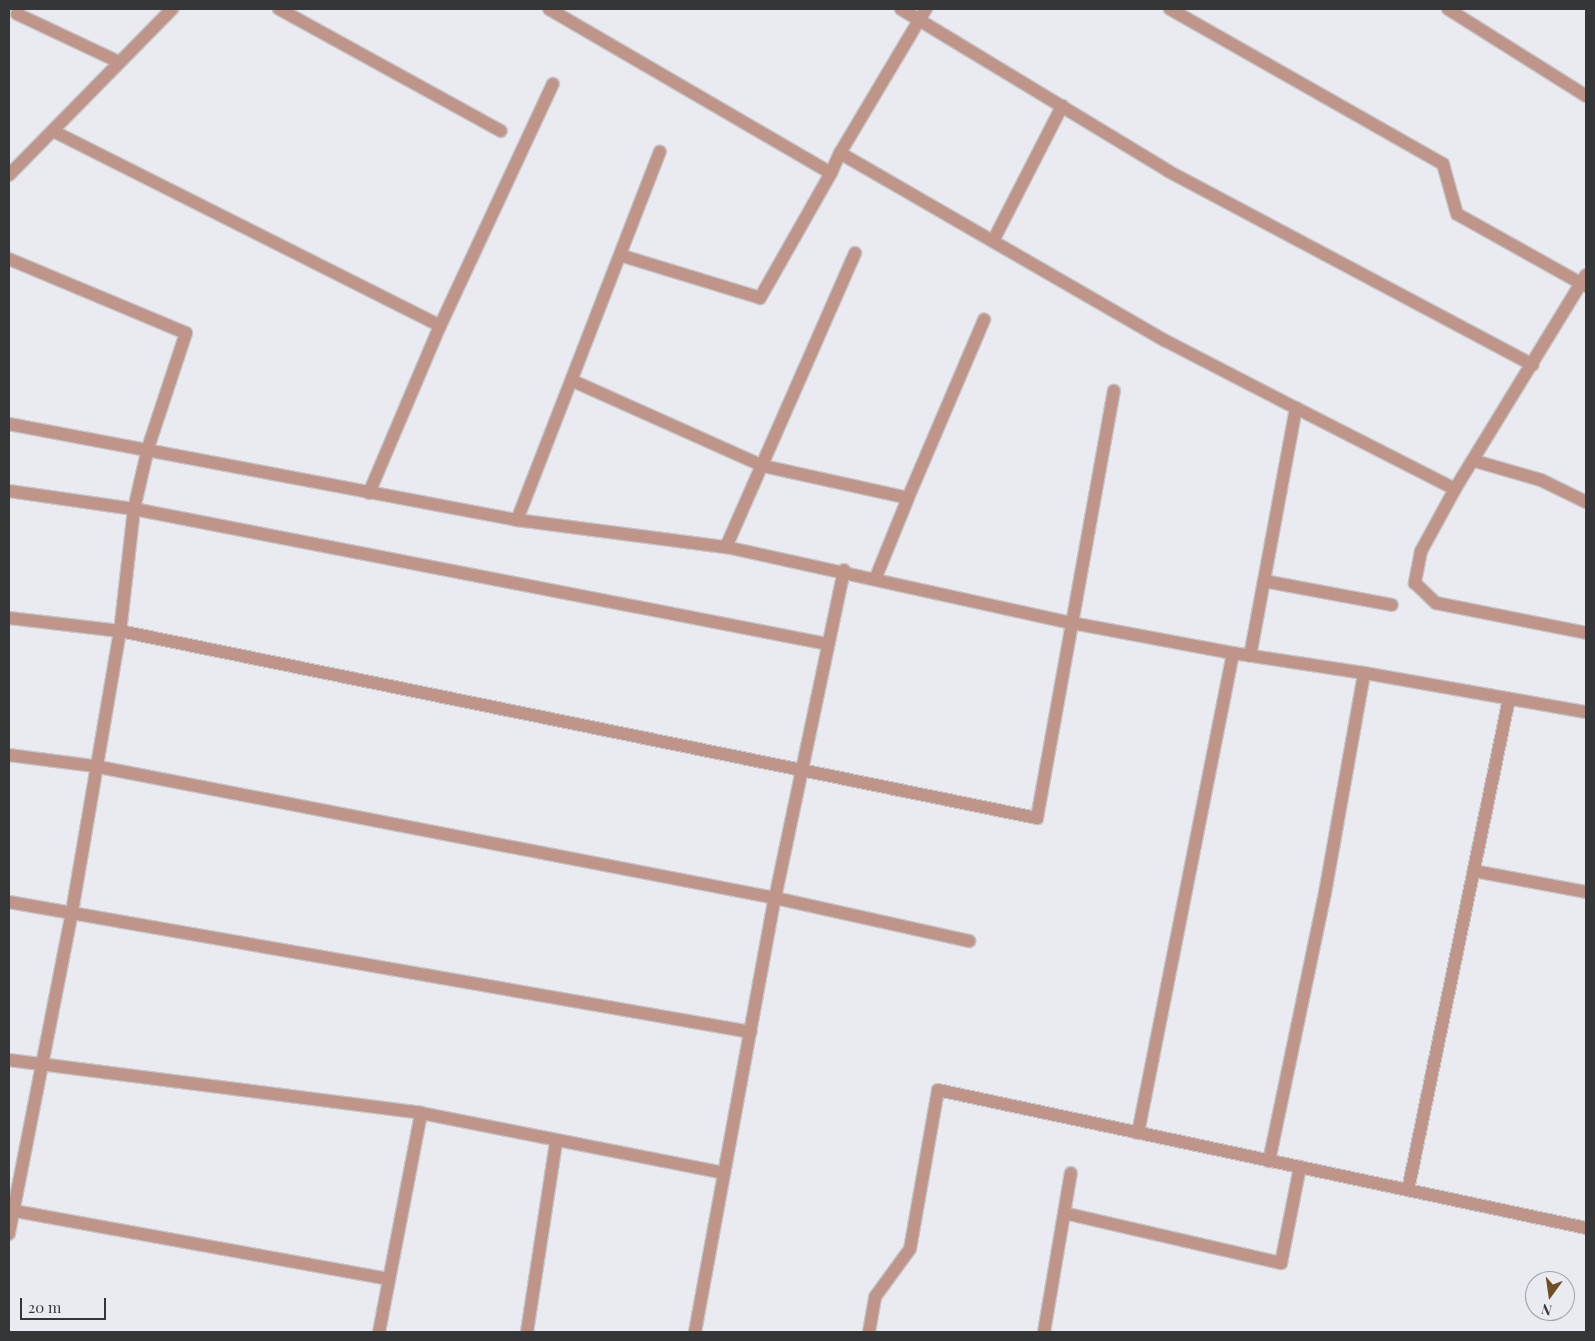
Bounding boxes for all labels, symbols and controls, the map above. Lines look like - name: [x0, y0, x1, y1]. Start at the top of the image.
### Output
- north arrow: [1525, 1271, 1575, 1321]
- scale bar: [22, 1288, 109, 1320]
- text: 20 m: [28, 1297, 61, 1317]
- text: N: [1539, 1300, 1554, 1321]

